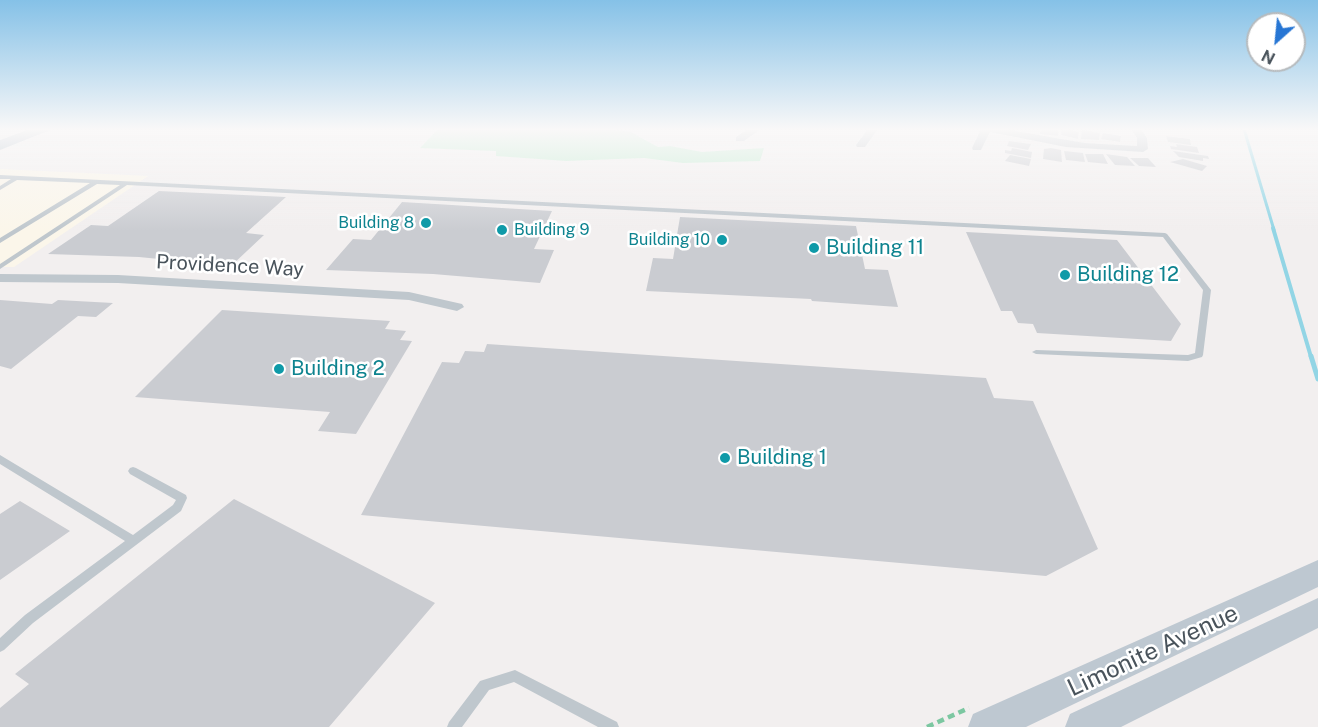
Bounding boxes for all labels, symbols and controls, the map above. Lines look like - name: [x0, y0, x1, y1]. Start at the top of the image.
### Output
- north arrow: [1246, 12, 1306, 72]
- text: N: [1259, 45, 1278, 68]
- place label: Building 8: [338, 213, 414, 233]
- marker: Building 8: [419, 216, 433, 230]
- place label: Building 9: [514, 220, 589, 240]
- marker: Building 9: [495, 223, 509, 237]
- place label: Building 10: [628, 230, 710, 250]
- marker: Building 10: [715, 233, 729, 247]
- place label: Building 11: [826, 236, 924, 260]
- marker: Building 11: [807, 241, 821, 255]
- street label: Providence Way: [155, 250, 305, 282]
- place label: Building 12: [1077, 263, 1179, 287]
- marker: Building 12: [1058, 268, 1072, 282]
- place label: Building 2: [291, 357, 385, 381]
- marker: Building 2: [272, 362, 286, 376]
- place label: Building 1: [737, 446, 827, 470]
- marker: Building 1: [718, 451, 732, 465]
- street label: Limonite Avenue: [1063, 599, 1243, 703]

